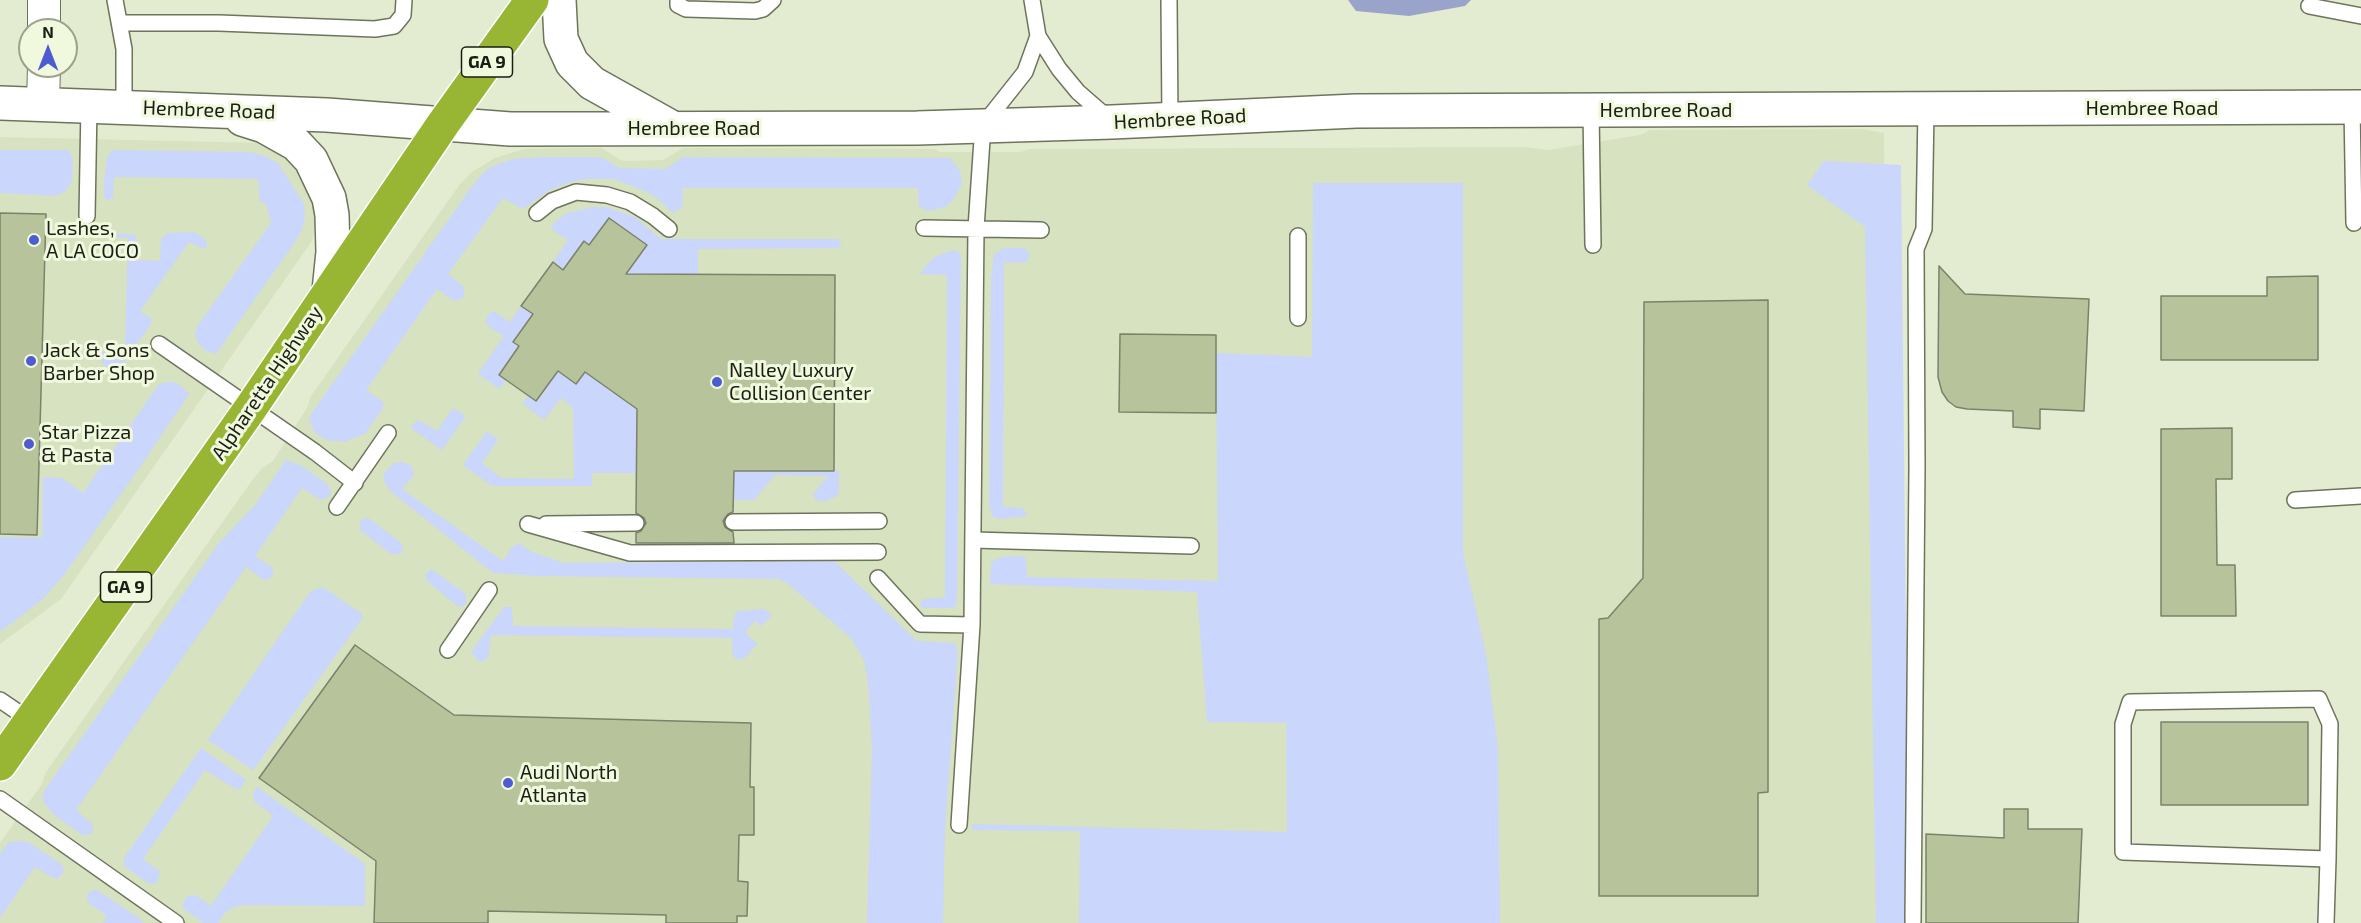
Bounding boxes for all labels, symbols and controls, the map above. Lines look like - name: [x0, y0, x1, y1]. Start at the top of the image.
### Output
- north arrow: [18, 18, 78, 78]
- text: N: [42, 22, 54, 41]
- road number: GA 9: [462, 47, 512, 77]
- street label: Hembree Road: [142, 96, 276, 124]
- street label: Hembree Road: [2086, 96, 2218, 120]
- street label: Hembree Road: [1600, 98, 1732, 122]
- street label: Hembree Road: [1113, 104, 1247, 134]
- street label: Hembree Road: [628, 116, 760, 140]
- place label: Lashes, A LA COCO: [46, 216, 139, 263]
- marker: Lashes, A LA COCO: [27, 233, 41, 247]
- street label: Alpharetta Highway: [206, 301, 328, 465]
- place label: Jack & Sons Barber Shop: [43, 338, 155, 385]
- marker: Jack & Sons Barber Shop: [24, 354, 38, 368]
- place label: Nalley Luxury Collision Center: [729, 358, 871, 405]
- marker: Nalley Luxury Collision Center: [710, 375, 724, 389]
- place label: Star Pizza & Pasta: [41, 420, 131, 467]
- marker: Star Pizza & Pasta: [22, 437, 36, 451]
- road number: GA 9: [100, 572, 152, 602]
- place label: Audi North Atlanta: [520, 760, 617, 807]
- marker: Audi North Atlanta: [501, 776, 515, 790]

